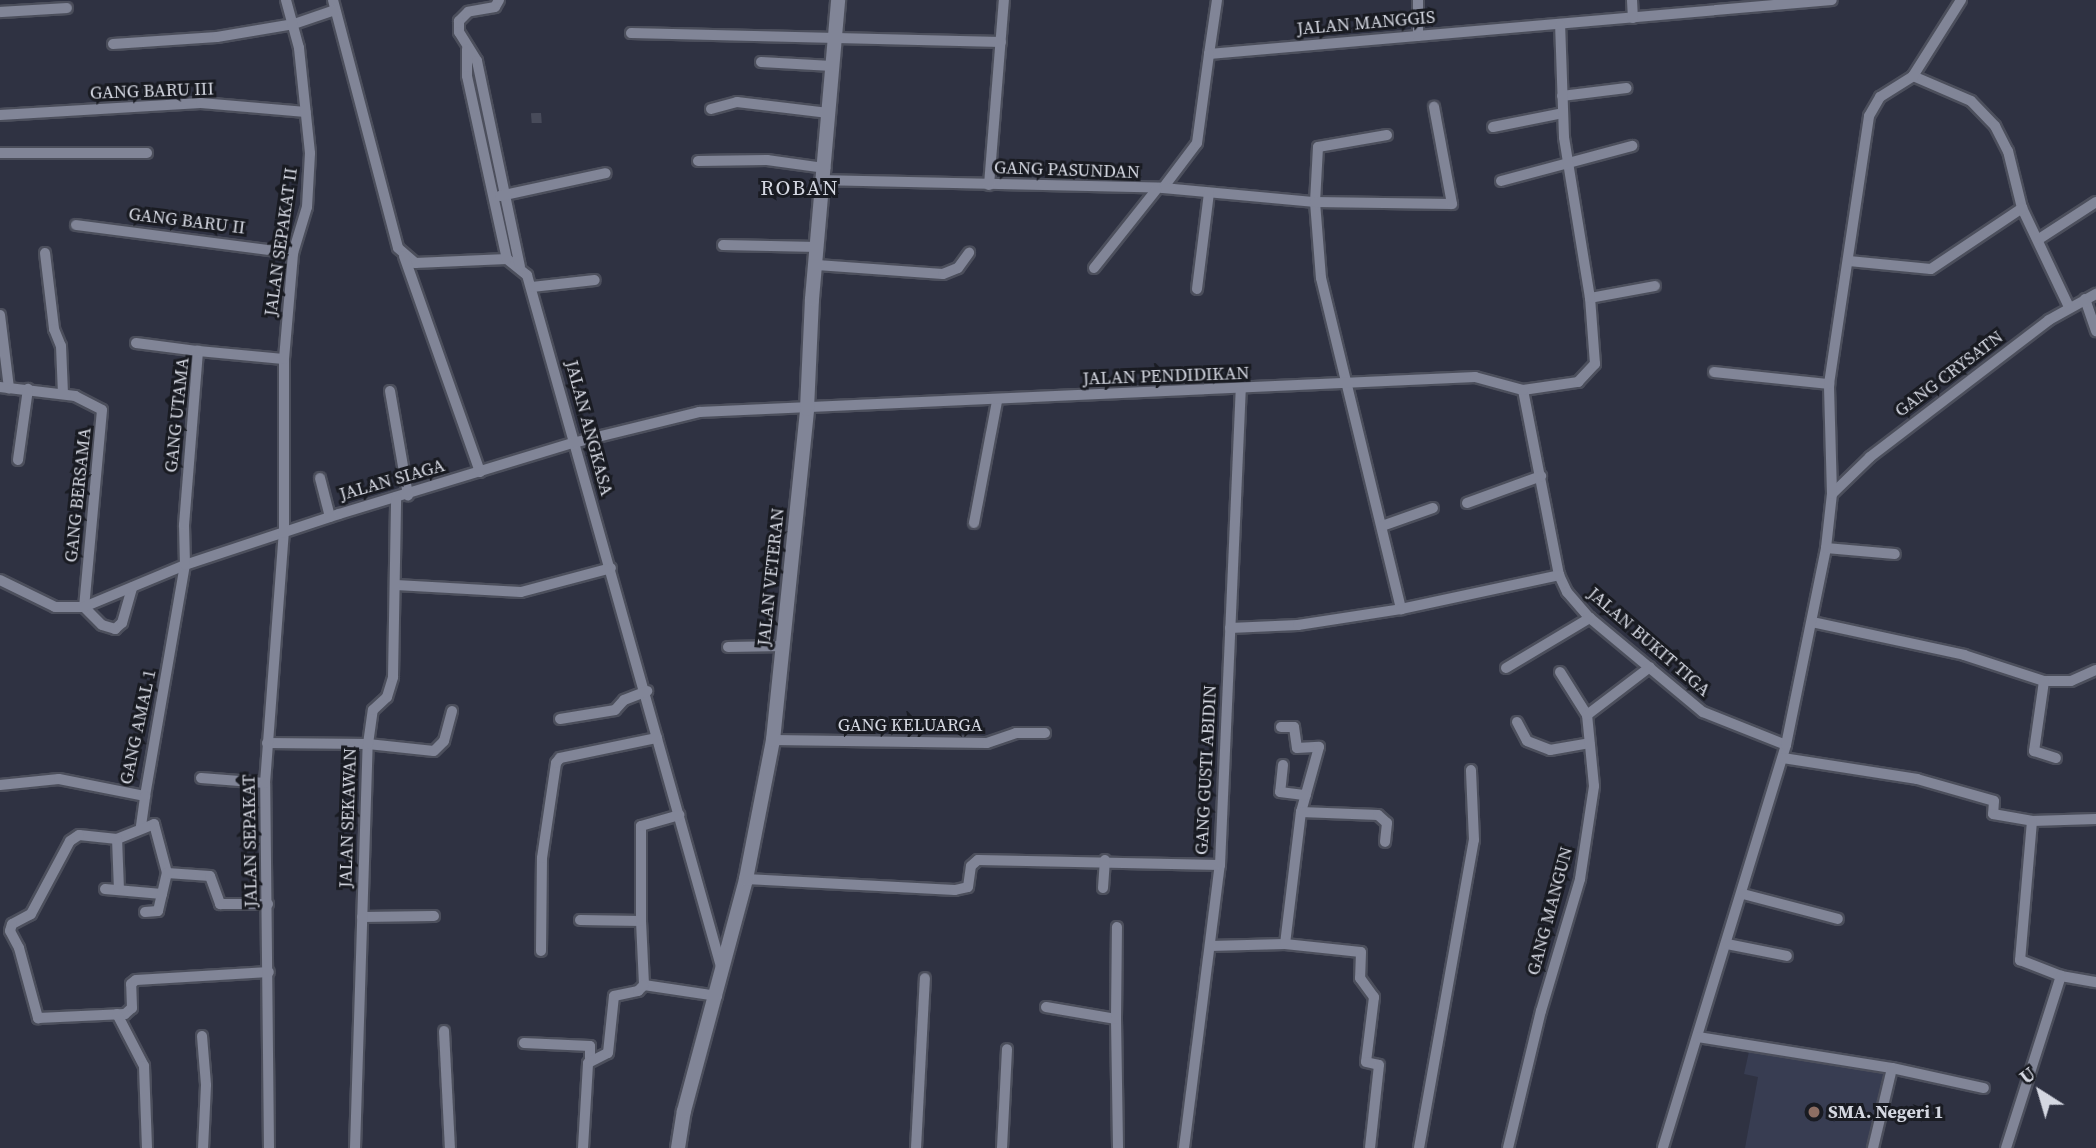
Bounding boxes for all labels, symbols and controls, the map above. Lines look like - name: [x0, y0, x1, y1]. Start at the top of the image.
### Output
- street label: JALAN MANGGIS: [1296, 6, 1436, 40]
- street label: GANG BARU III: [90, 78, 214, 104]
- street label: GANG PASUNDAN: [994, 157, 1140, 183]
- street label: JALAN SEPAKAT II: [260, 166, 302, 318]
- district label: ROBAN: [761, 175, 839, 201]
- street label: GANG BARU II: [127, 203, 247, 239]
- street label: GANG CRYSATN: [1891, 326, 2007, 422]
- street label: GANG UTAMA: [160, 356, 194, 474]
- street label: JALAN ANGKASA: [561, 358, 617, 498]
- street label: JALAN PENDIDIKAN: [1082, 362, 1250, 390]
- street label: GANG BERSAMA: [60, 427, 96, 563]
- street label: JALAN SIAGA: [337, 455, 447, 505]
- street label: JALAN VETERAN: [753, 507, 789, 647]
- street label: JALAN BUKIT TIGA: [1583, 583, 1715, 701]
- street label: GANG AMAL 1: [115, 668, 161, 786]
- street label: GANG GUSTI ABIDIN: [1191, 684, 1221, 856]
- street label: GANG KELUARGA: [838, 714, 982, 736]
- street label: JALAN SEKAWAN: [335, 748, 361, 888]
- street label: JALAN SEPAKAT: [238, 774, 262, 908]
- street label: GANG MANGUN: [1522, 844, 1578, 978]
- north arrow: [2005, 1057, 2075, 1127]
- text: U: [2014, 1061, 2041, 1090]
- place label: SMA. Negeri 1: [1828, 1101, 1944, 1123]
- marker: SMA. Negeri 1: [1806, 1104, 1822, 1120]

